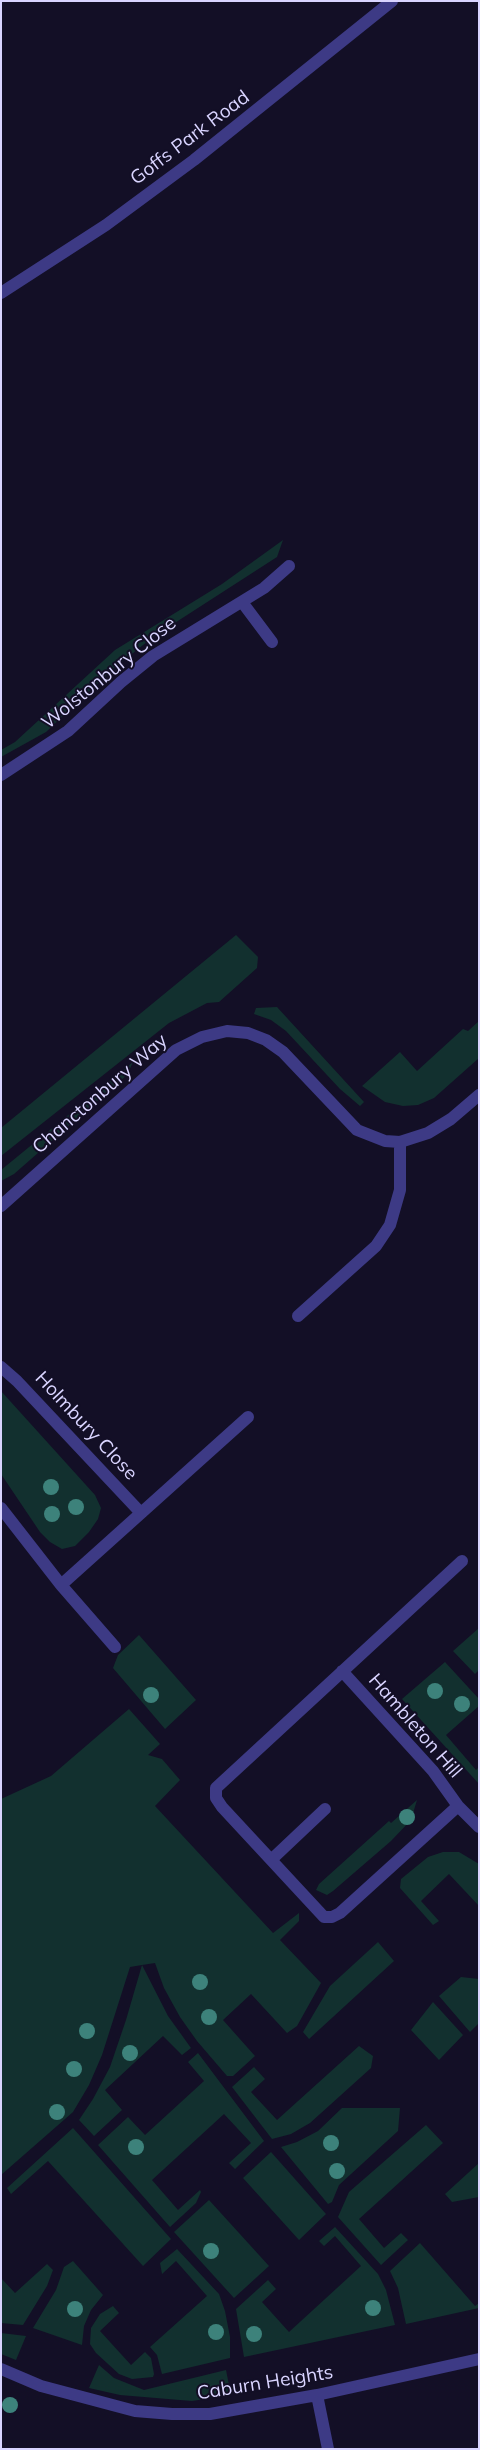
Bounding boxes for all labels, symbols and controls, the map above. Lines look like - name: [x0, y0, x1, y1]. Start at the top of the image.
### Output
- street label: Goffs Park Road: [126, 86, 254, 190]
- street label: Wolstonbury Close: [37, 612, 181, 734]
- street label: Chanctonbury Way: [28, 1029, 172, 1159]
- street label: Holmbury Close: [30, 1367, 142, 1485]
- street label: Hambleton Hill: [364, 1669, 466, 1783]
- street label: Caburn Heights: [195, 2361, 335, 2405]

